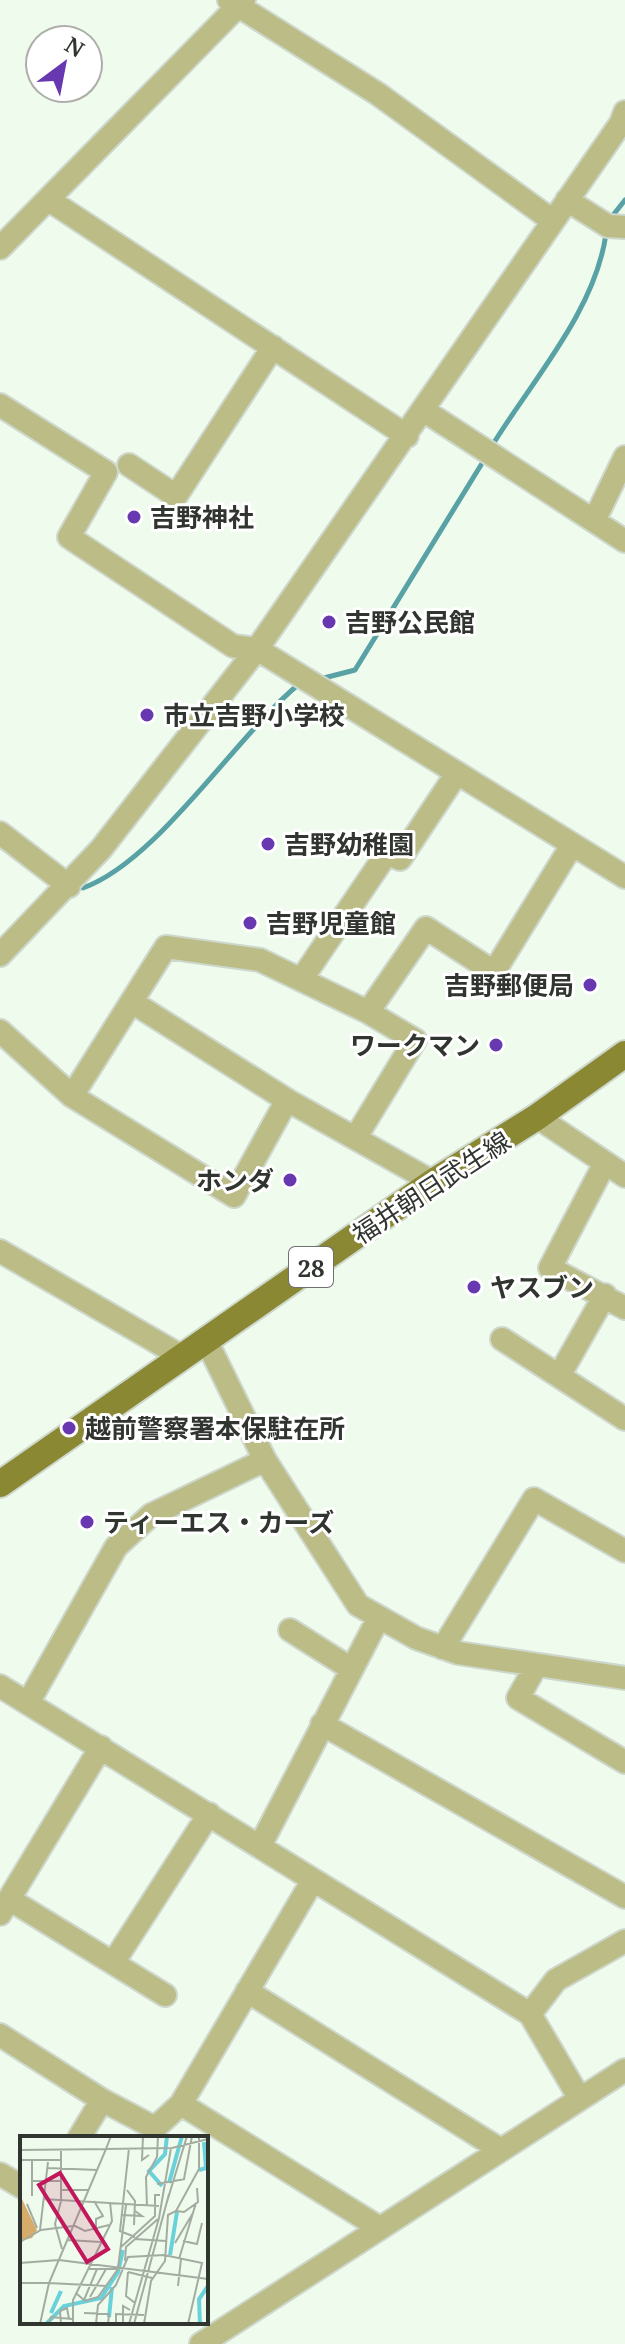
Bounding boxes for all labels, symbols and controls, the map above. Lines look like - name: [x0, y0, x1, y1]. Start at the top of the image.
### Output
- north arrow: [24, 24, 104, 104]
- text: N: [60, 29, 90, 64]
- place label: 吉野神社: [150, 499, 254, 535]
- marker: 吉野神社: [125, 508, 143, 526]
- place label: 吉野公民館: [345, 604, 475, 640]
- marker: 吉野公民館: [320, 613, 338, 631]
- place label: 市立吉野小学校: [163, 697, 345, 733]
- marker: 市立吉野小学校: [138, 706, 156, 724]
- place label: 吉野幼稚園: [284, 826, 414, 862]
- marker: 吉野幼稚園: [259, 835, 277, 853]
- place label: 吉野児童館: [266, 905, 396, 941]
- marker: 吉野児童館: [241, 914, 259, 932]
- place label: 吉野郵便局: [444, 967, 574, 1003]
- marker: 吉野郵便局: [581, 976, 599, 994]
- place label: ワークマン: [350, 1027, 480, 1063]
- marker: ワークマン: [487, 1036, 505, 1054]
- street label: 福井朝日武生線: [345, 1122, 517, 1252]
- place label: ホンダ: [196, 1162, 274, 1198]
- marker: ホンダ: [281, 1171, 299, 1189]
- road number: 28: [289, 1247, 333, 1287]
- place label: ヤスブン: [490, 1269, 594, 1305]
- marker: ヤスブン: [465, 1278, 483, 1296]
- place label: 越前警察署本保駐在所: [85, 1410, 345, 1446]
- marker: 越前警察署本保駐在所: [60, 1419, 78, 1437]
- place label: ティーエス・カーズ: [103, 1504, 334, 1540]
- marker: ティーエス・カーズ: [78, 1513, 96, 1531]
- inset map: [20, 2136, 208, 2324]

